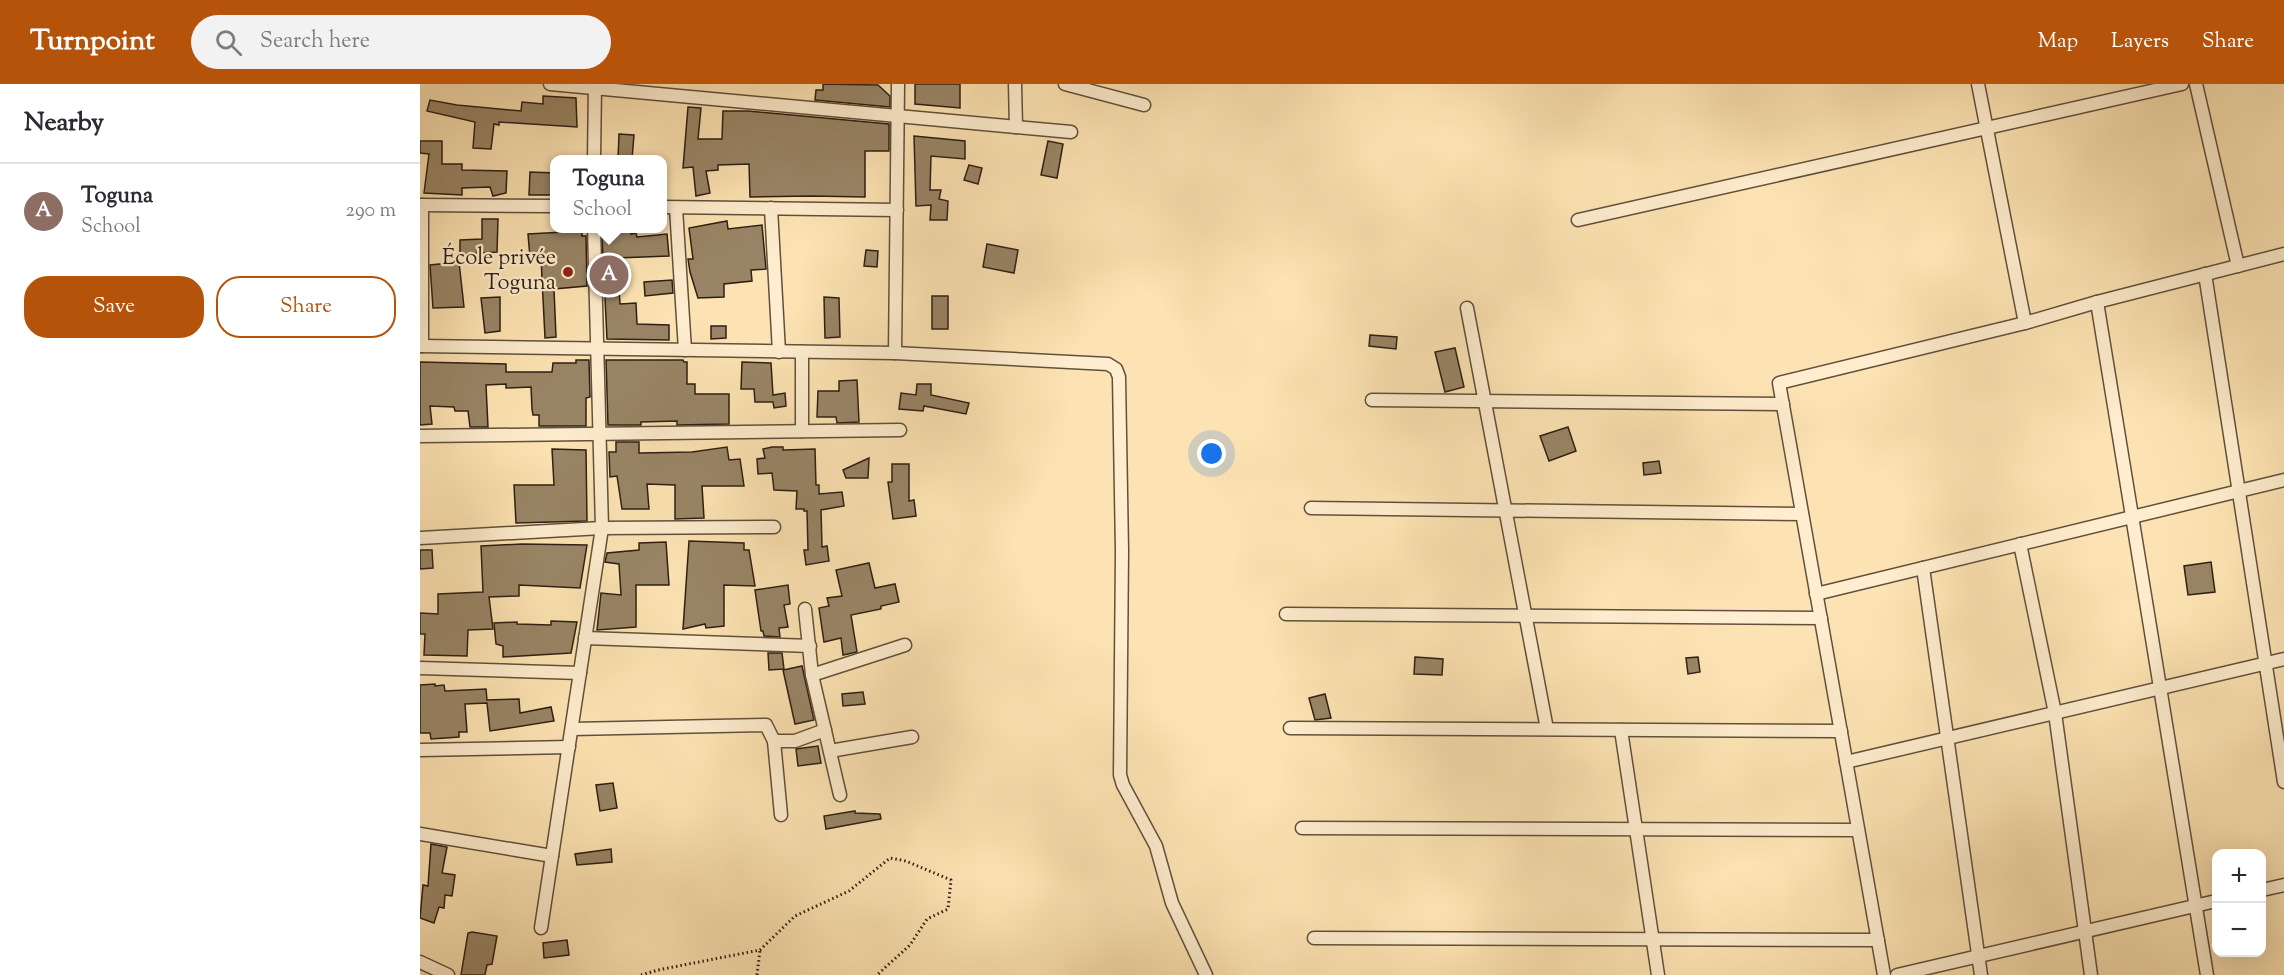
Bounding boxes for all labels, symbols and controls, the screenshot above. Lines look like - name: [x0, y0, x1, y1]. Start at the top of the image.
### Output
- search box: [191, 15, 611, 69]
- text: Turnpoint: [30, 22, 155, 62]
- icon: search: [212, 26, 245, 59]
- text: Search here: [260, 26, 370, 58]
- text: Map: [2038, 27, 2078, 57]
- text: Layers: [2111, 27, 2169, 57]
- text: Share: [2202, 27, 2254, 57]
- text: Nearby: [24, 105, 104, 142]
- popup: [550, 155, 667, 233]
- text: Toguna: [572, 164, 645, 196]
- text: Toguna: [81, 181, 153, 213]
- text: School: [572, 196, 632, 225]
- text: A: [35, 197, 52, 226]
- text: 290 m: [346, 197, 396, 226]
- text: School: [81, 213, 141, 242]
- place label: École privée Toguna: [442, 242, 556, 300]
- pin: A: [590, 252, 628, 297]
- marker: École privée Toguna: [561, 265, 575, 279]
- button: Save: [24, 276, 204, 338]
- button: Share: [216, 276, 396, 338]
- your location: [1197, 439, 1226, 468]
- map controls: [2212, 849, 2266, 957]
- button: +: [2212, 849, 2266, 903]
- button: −: [2212, 903, 2266, 957]

